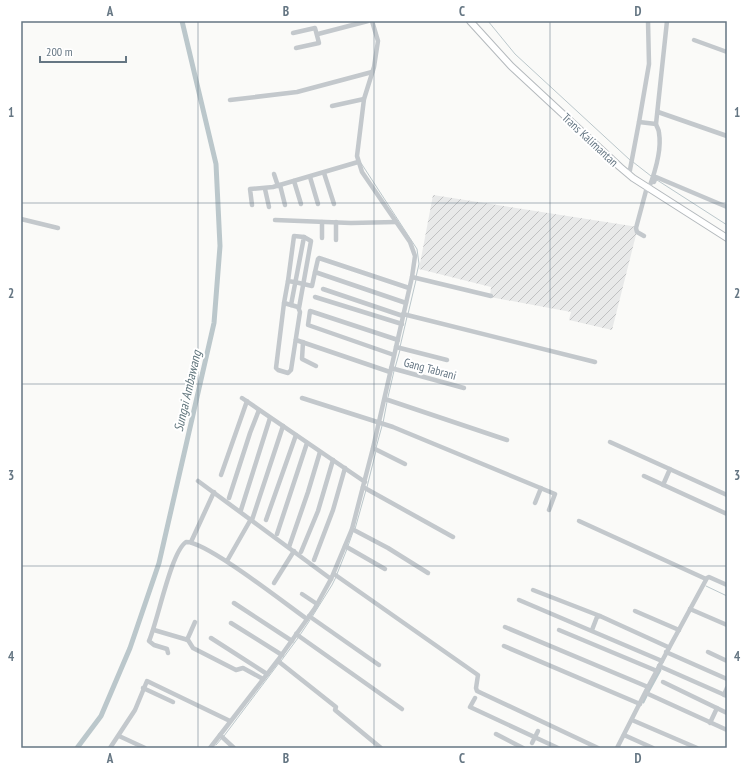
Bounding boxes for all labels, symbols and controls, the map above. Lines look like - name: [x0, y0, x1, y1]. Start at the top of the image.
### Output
- text: A: [106, 3, 114, 20]
- text: B: [283, 3, 289, 20]
- text: C: [459, 3, 465, 20]
- text: D: [635, 3, 642, 20]
- scale bar: [40, 38, 126, 64]
- text: 200 m: [46, 44, 73, 59]
- text: 1: [8, 104, 14, 121]
- text: 1: [734, 104, 740, 121]
- street label: Trans Kalimantan: [559, 110, 622, 169]
- text: 2: [8, 285, 14, 302]
- text: 2: [734, 285, 740, 302]
- water label: Sungai Ambawang: [170, 348, 205, 433]
- street label: Gang Tabrani: [402, 354, 458, 383]
- text: 3: [8, 467, 14, 484]
- text: 3: [734, 467, 740, 484]
- text: 4: [8, 648, 15, 665]
- text: 4: [734, 648, 741, 665]
- text: A: [106, 750, 114, 767]
- text: B: [283, 750, 289, 767]
- text: C: [459, 750, 465, 767]
- text: D: [635, 750, 642, 767]

